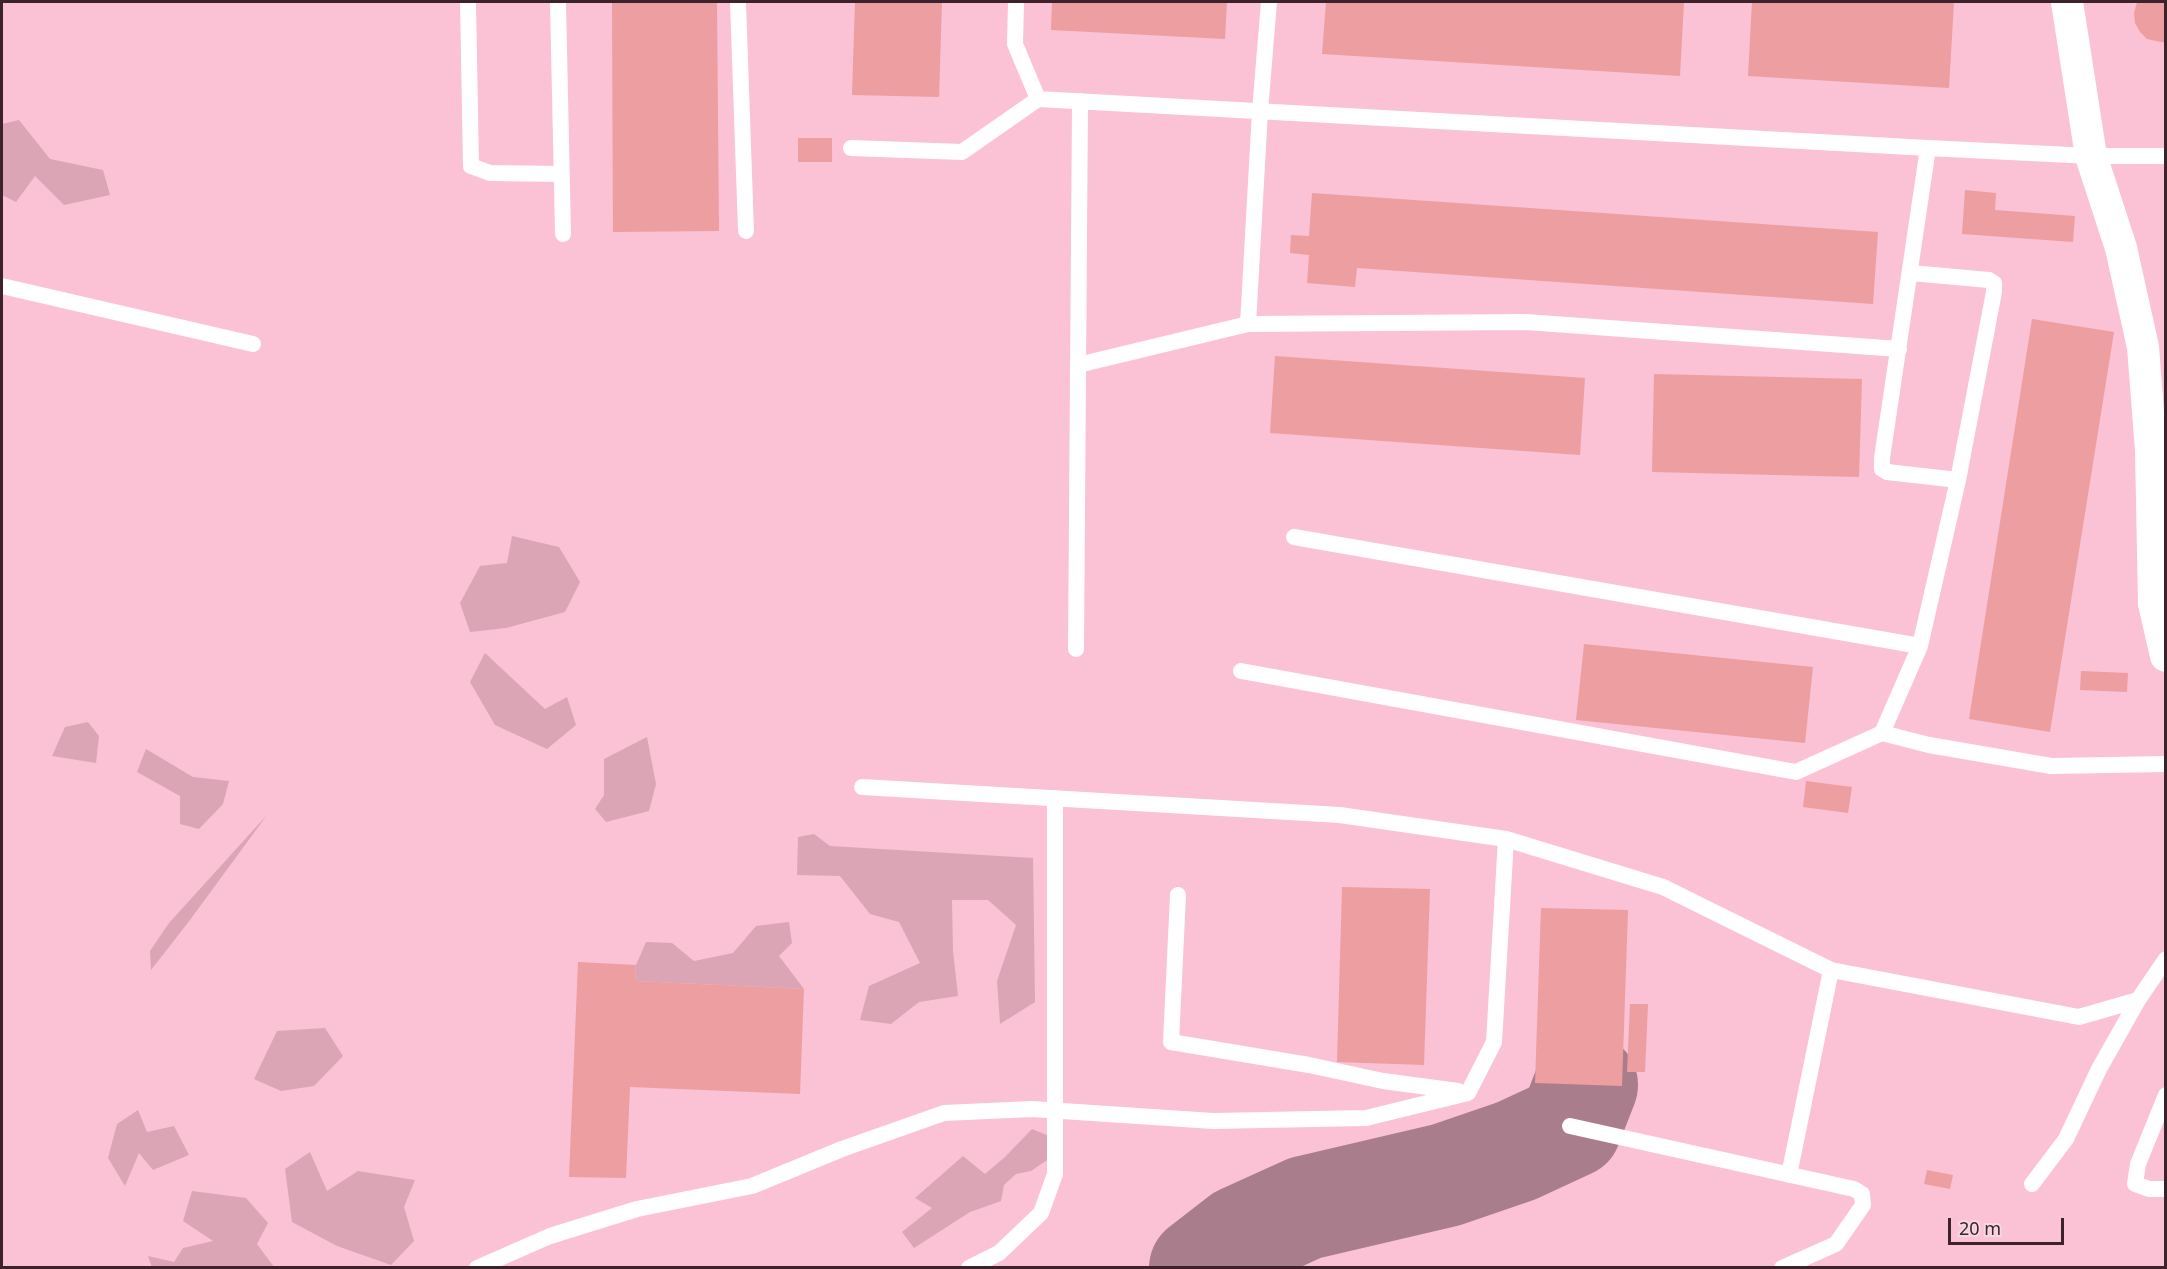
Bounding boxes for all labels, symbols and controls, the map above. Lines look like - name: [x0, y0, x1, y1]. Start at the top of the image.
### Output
- scale bar: [1951, 1206, 2066, 1244]
- text: 20 m: [1959, 1216, 2001, 1240]

